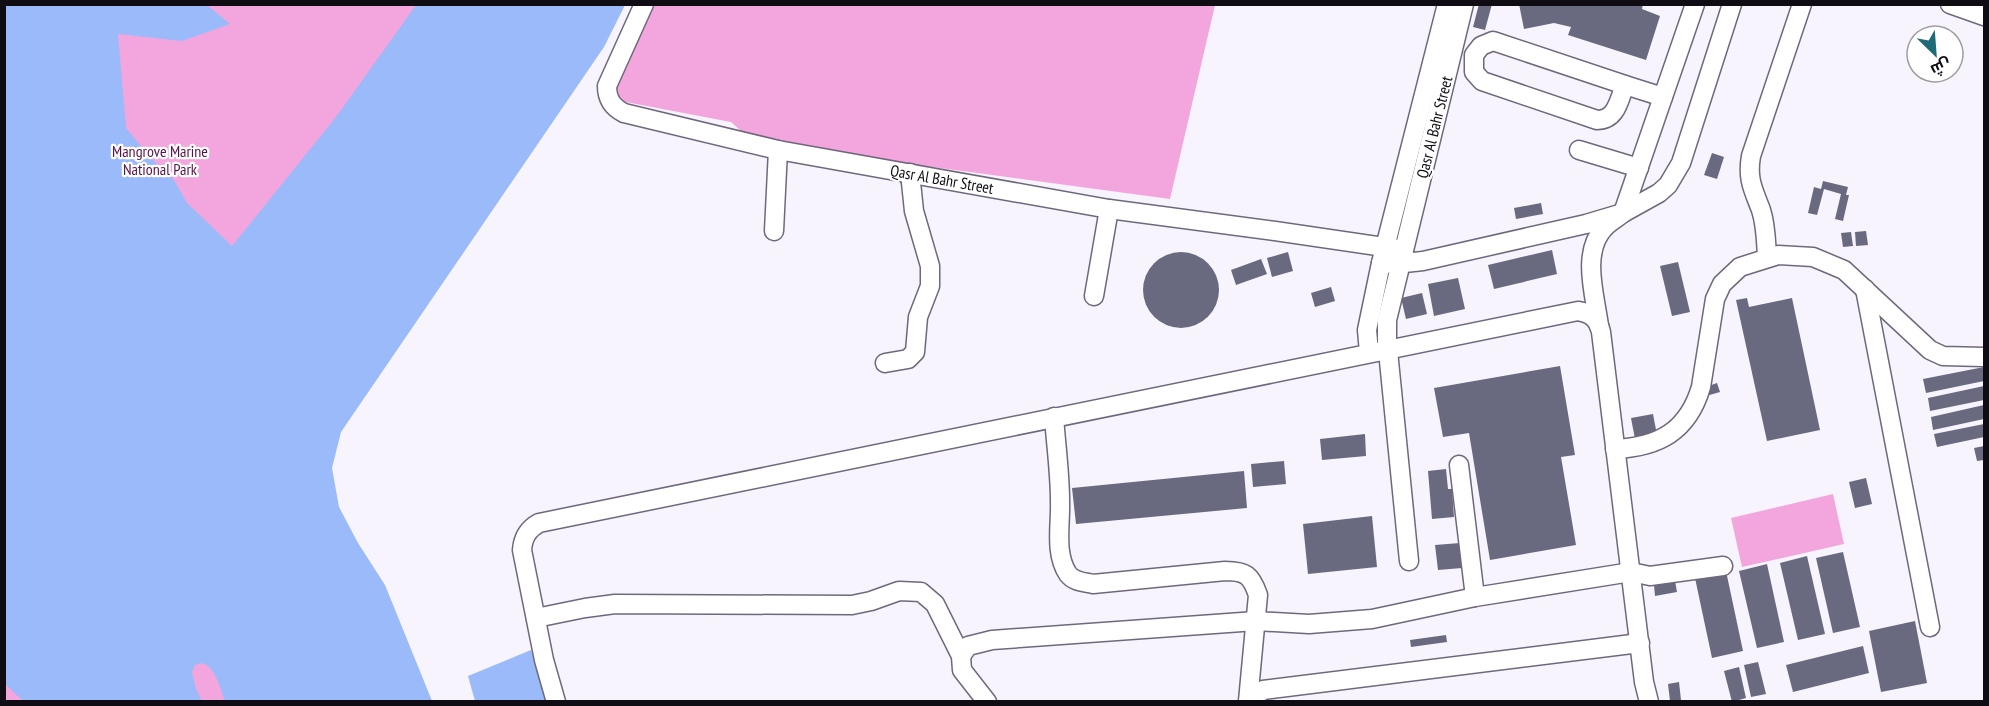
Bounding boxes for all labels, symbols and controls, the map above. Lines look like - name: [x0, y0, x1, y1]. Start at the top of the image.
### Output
- north arrow: [1905, 24, 1965, 84]
- text: ش: [1928, 54, 1955, 81]
- street label: Qasr Al Bahr Street: [1412, 73, 1456, 180]
- park label: Mangrove Marine National Park: [112, 141, 208, 179]
- street label: Qasr Al Bahr Street: [889, 160, 996, 198]

